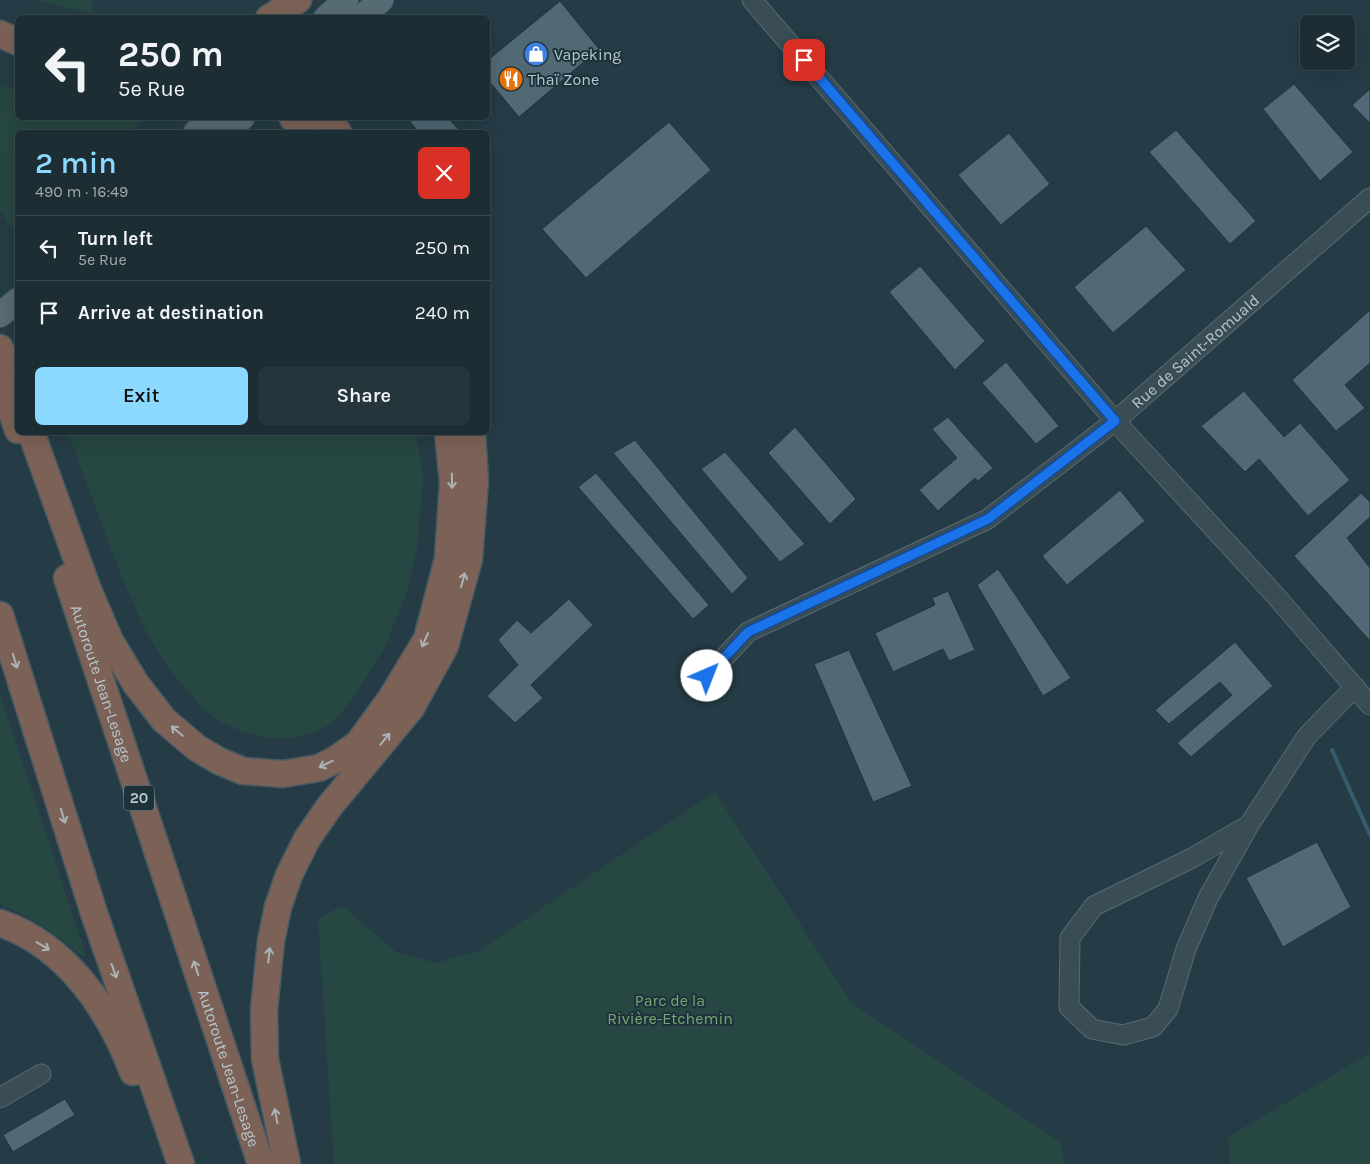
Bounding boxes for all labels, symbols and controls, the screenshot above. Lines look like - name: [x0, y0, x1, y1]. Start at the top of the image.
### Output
- map controls: [1300, 15, 1355, 70]
- button: layers: [1300, 15, 1355, 70]
- text: 250 m: [118, 34, 224, 75]
- icon: left: [35, 35, 100, 100]
- pin: [783, 39, 825, 81]
- shop icon: Vapeking: [523, 41, 549, 67]
- place label: Vapeking: [554, 45, 621, 64]
- icon: arrive: [790, 46, 818, 74]
- restaurant icon: Thaï Zone: [498, 66, 524, 92]
- place label: Thaï Zone: [528, 70, 599, 89]
- text: 5e Rue: [118, 76, 185, 102]
- text: 2 min: [35, 145, 117, 181]
- button: close: [418, 147, 470, 199]
- text: 490 m · 16:49: [35, 182, 128, 201]
- text: Turn left: [78, 228, 153, 250]
- icon: left: [35, 234, 63, 262]
- text: 250 m: [415, 237, 470, 259]
- text: 5e Rue: [78, 250, 127, 269]
- street label: Rue de Saint-Romuald: [1127, 290, 1263, 412]
- icon: arrive: [35, 299, 63, 327]
- text: Arrive at destination: [78, 302, 264, 324]
- text: 240 m: [415, 302, 470, 324]
- button: Exit: [35, 367, 248, 425]
- button: Share: [258, 367, 470, 425]
- one-way arrow: [447, 472, 457, 489]
- one-way arrow: [459, 572, 469, 588]
- street label: Autoroute Jean-Lesage: [67, 602, 137, 765]
- one-way arrow: [420, 632, 430, 647]
- position arrow: [680, 649, 732, 701]
- one-way arrow: [10, 653, 20, 669]
- one-way arrow: [171, 725, 184, 736]
- one-way arrow: [380, 733, 391, 746]
- one-way arrow: [319, 760, 334, 770]
- road number: 20: [124, 786, 154, 810]
- one-way arrow: [59, 808, 69, 824]
- one-way arrow: [36, 941, 50, 951]
- one-way arrow: [265, 948, 274, 964]
- one-way arrow: [190, 960, 200, 976]
- one-way arrow: [110, 963, 119, 978]
- street label: Autoroute Jean-Lesage: [194, 987, 264, 1149]
- park label: Parc de la Rivière-Etchemin: [607, 991, 733, 1028]
- one-way arrow: [271, 1109, 281, 1125]

